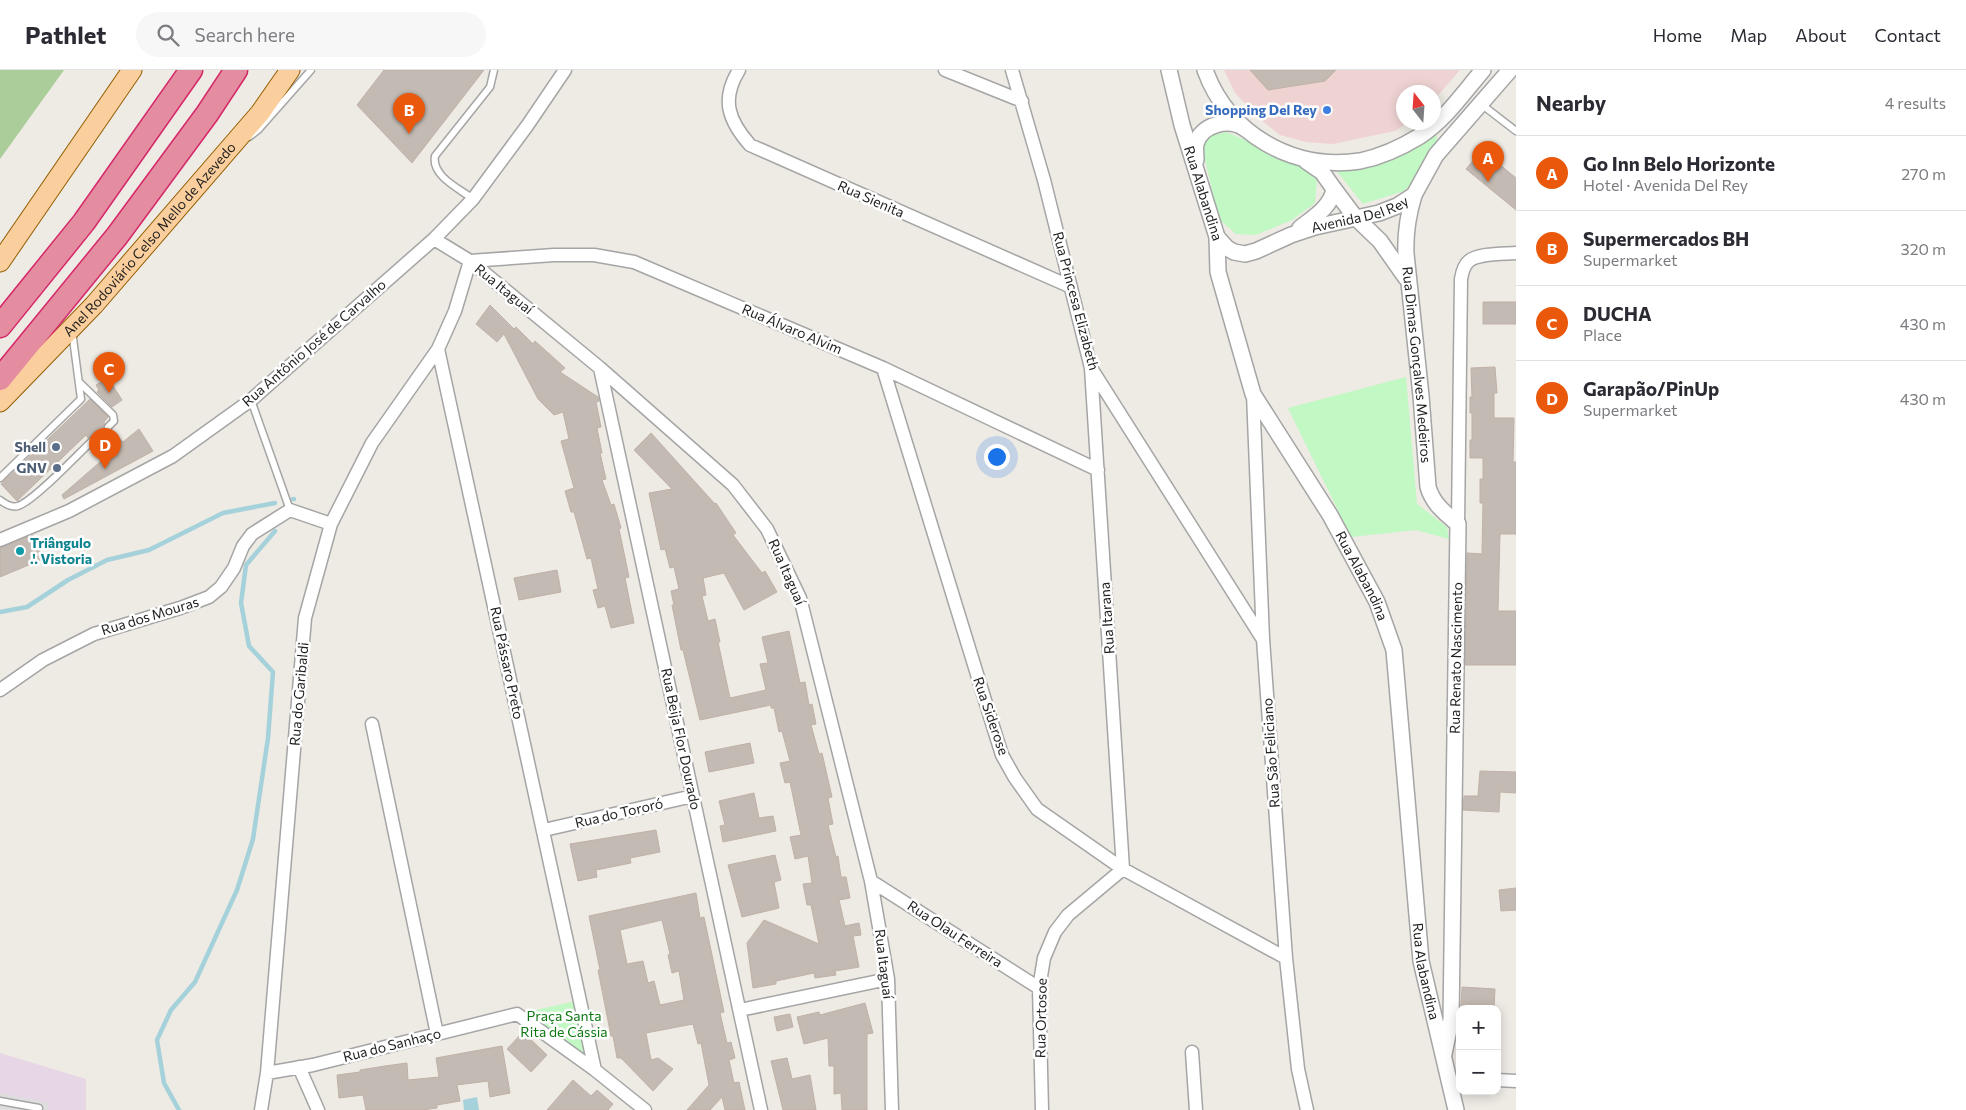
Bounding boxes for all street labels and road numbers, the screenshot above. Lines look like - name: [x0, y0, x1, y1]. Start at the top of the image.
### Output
- street label: Anel Rodoviário Celso Mello de Azevedo: [59, 138, 239, 340]
- street label: Rua Alabandina: [1181, 144, 1227, 243]
- street label: Rua Sienita: [835, 176, 907, 221]
- street label: Avenida Del Rey: [1310, 192, 1412, 236]
- street label: Rua Princesa Elizabeth: [1050, 230, 1103, 372]
- street label: Rua Itaguaí: [472, 260, 537, 318]
- street label: Rua Dimas Gonçalves Medeiros: [1399, 265, 1435, 463]
- street label: Rua Antônio José de Carvalho: [238, 275, 389, 410]
- street label: Rua Álvaro Alvim: [739, 300, 845, 357]
- street label: Rua Alabandina: [1332, 528, 1392, 623]
- street label: Rua Itaguaí: [765, 536, 810, 608]
- street label: Rua Itarana: [1096, 581, 1117, 655]
- street label: Rua Renato Nascimento: [1446, 582, 1465, 734]
- street label: Rua dos Mouras: [99, 593, 201, 638]
- street label: Rua Pássaro Preto: [487, 605, 528, 721]
- street label: Rua do Garibaldi: [286, 641, 311, 746]
- street label: Rua Beija Flor Dourado: [658, 666, 705, 811]
- street label: Rua Siderose: [970, 674, 1013, 757]
- street label: Rua São Feliciano: [1258, 698, 1283, 809]
- street label: Rua do Tororó: [573, 794, 665, 831]
- street label: Rua Olau Ferreira: [905, 897, 1006, 971]
- street label: Rua Alabandina: [1410, 922, 1443, 1021]
- street label: Rua Itaguaí: [872, 928, 897, 1000]
- street label: Rua Ortosoe: [1031, 978, 1050, 1058]
- street label: Rua do Sanhaço: [341, 1024, 443, 1065]

